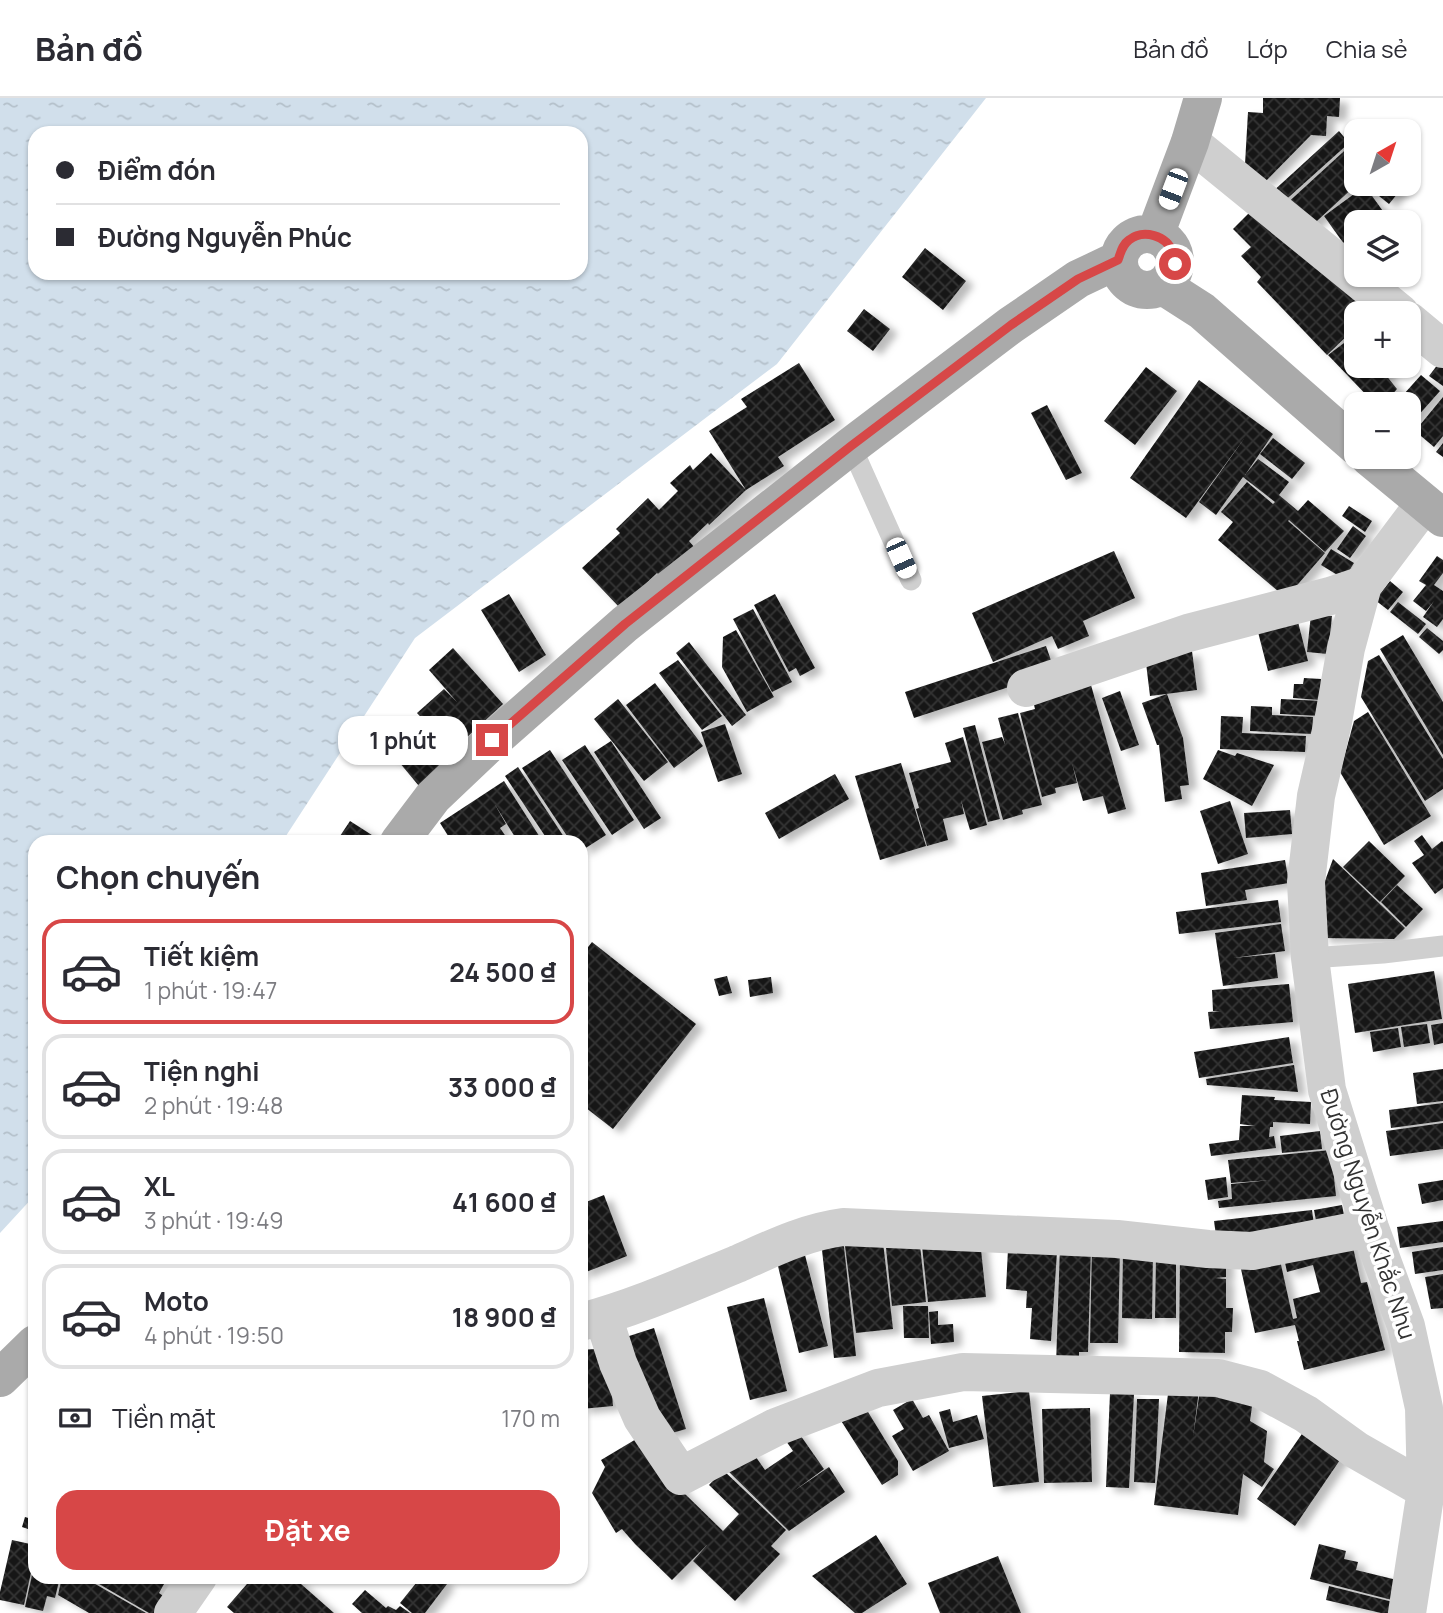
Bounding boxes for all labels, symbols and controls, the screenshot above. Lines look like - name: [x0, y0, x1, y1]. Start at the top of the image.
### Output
- text: Bản đồ: [35, 26, 143, 71]
- text: Bản đồ: [1133, 32, 1209, 65]
- text: Lớp: [1247, 32, 1288, 65]
- text: Chia sẻ: [1326, 32, 1408, 65]
- north arrow: [1344, 119, 1421, 196]
- map controls: [1344, 119, 1421, 469]
- text: Điểm đón: [98, 152, 216, 188]
- car: [1156, 166, 1191, 212]
- button: layers: [1344, 210, 1421, 287]
- text: Đường Nguyễn Phúc: [98, 219, 352, 255]
- route start: [1159, 248, 1191, 280]
- button: +: [1344, 301, 1421, 378]
- button: −: [1344, 392, 1421, 469]
- car: [883, 535, 920, 581]
- callout: 1 phút: [338, 716, 468, 764]
- text: 1 phút: [369, 724, 437, 756]
- route end: [476, 724, 508, 756]
- text: Chọn chuyến: [56, 855, 260, 899]
- text: Tiết kiệm: [144, 938, 259, 974]
- icon: car: [60, 940, 123, 1003]
- text: 24 500 ₫: [449, 954, 556, 990]
- text: 1 phút · 19:47: [144, 974, 277, 1006]
- text: Tiện nghi: [144, 1053, 260, 1089]
- icon: car: [60, 1055, 123, 1118]
- text: 33 000 ₫: [448, 1069, 556, 1105]
- street label: Đường Nguyễn Khắc Nhu: [1313, 1084, 1425, 1343]
- text: 2 phút · 19:48: [144, 1089, 283, 1121]
- text: XL: [144, 1168, 175, 1204]
- icon: car: [60, 1170, 123, 1233]
- text: 41 600 ₫: [452, 1184, 556, 1220]
- text: 3 phút · 19:49: [144, 1204, 284, 1236]
- text: Moto: [144, 1283, 209, 1319]
- icon: car: [60, 1285, 123, 1348]
- text: 18 900 ₫: [452, 1299, 556, 1335]
- text: 4 phút · 19:50: [144, 1319, 284, 1351]
- icon: cash: [56, 1399, 94, 1437]
- text: Tiền mặt: [112, 1400, 216, 1436]
- text: 170 m: [501, 1402, 560, 1434]
- button: Đặt xe: [56, 1490, 560, 1570]

